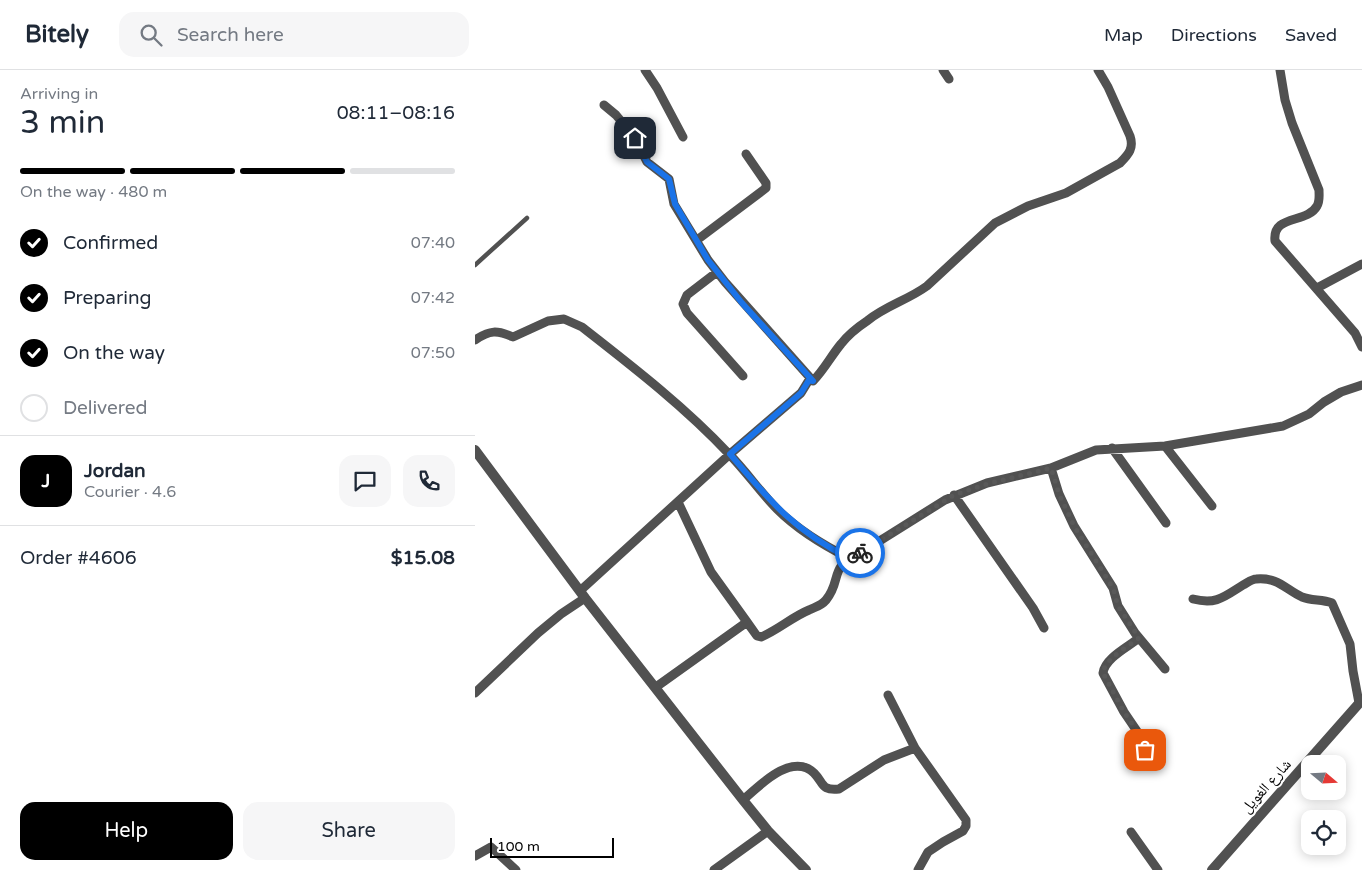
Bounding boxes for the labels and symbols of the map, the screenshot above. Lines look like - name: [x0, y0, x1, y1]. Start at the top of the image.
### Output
- pin: [614, 117, 656, 159]
- courier: [835, 528, 885, 578]
- pin: [1124, 729, 1166, 771]
- street label: شارع الغويل: [1237, 755, 1296, 817]
- north arrow: [1301, 755, 1346, 800]
- scale bar: [490, 835, 614, 858]

